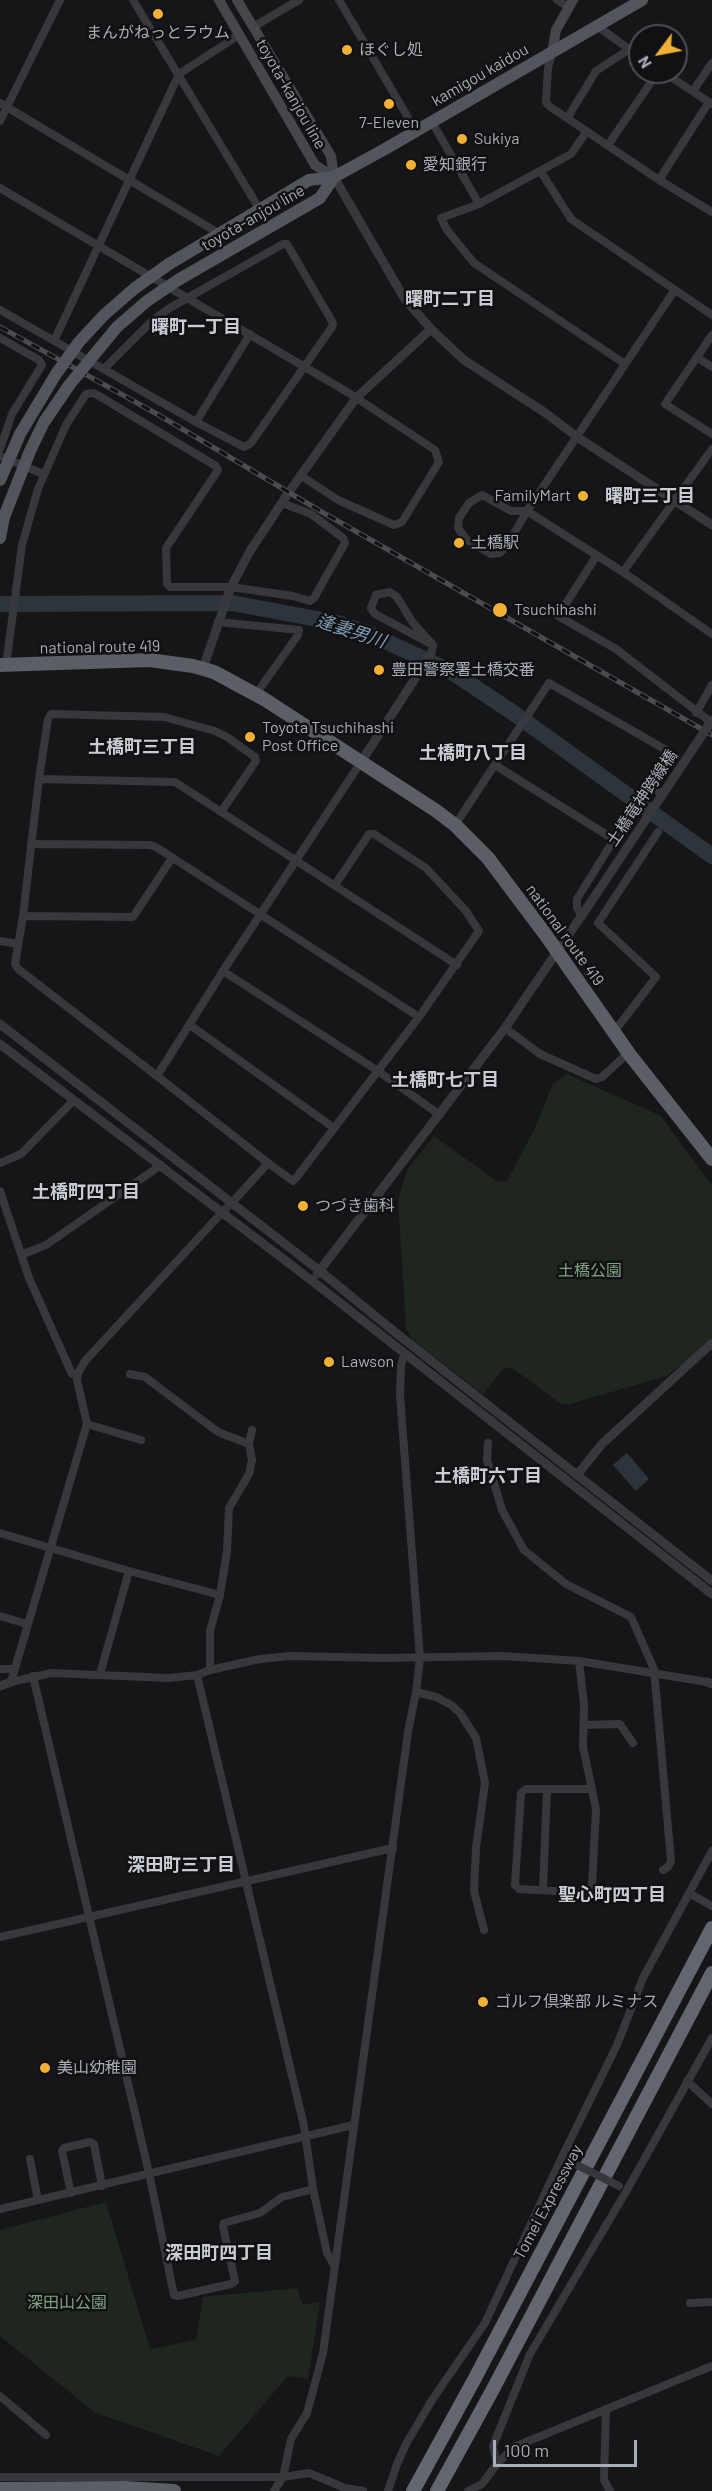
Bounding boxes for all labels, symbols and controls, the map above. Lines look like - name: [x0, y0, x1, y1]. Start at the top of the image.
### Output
- marker: まんがねっとラウム: [151, 7, 165, 21]
- place label: まんがねっとラウム: [86, 23, 230, 43]
- north arrow: [628, 24, 688, 84]
- street label: toyota-kanjou line: [252, 36, 330, 152]
- place label: ほぐし処: [359, 40, 423, 60]
- street label: kamigou kaidou: [428, 40, 532, 110]
- marker: ほぐし処: [340, 43, 354, 57]
- text: N: [633, 53, 655, 72]
- marker: 7-Eleven: [382, 97, 396, 111]
- place label: 7-Eleven: [359, 113, 419, 133]
- place label: Sukiya: [474, 129, 519, 149]
- marker: Sukiya: [455, 132, 469, 146]
- place label: 愛知銀行: [423, 155, 487, 175]
- marker: 愛知銀行: [404, 158, 418, 172]
- street label: toyota-anjou line: [198, 181, 308, 255]
- district label: 曙町二丁目: [405, 288, 495, 310]
- district label: 曙町一丁目: [151, 316, 241, 338]
- district label: 曙町三丁目: [605, 485, 695, 507]
- place label: FamilyMart: [494, 486, 571, 506]
- marker: FamilyMart: [576, 489, 590, 503]
- place label: 土橋駅: [471, 533, 519, 553]
- marker: 土橋駅: [452, 536, 466, 550]
- place label: Tsuchihashi: [514, 600, 597, 620]
- marker: Tsuchihashi: [491, 601, 509, 619]
- water label: 逢妻男川: [313, 610, 389, 652]
- street label: national route 419: [40, 636, 160, 658]
- place label: 豊田警察署土橋交番: [391, 660, 535, 680]
- marker: 豊田警察署土橋交番: [372, 663, 386, 677]
- place label: Toyota Tsuchihashi Post Office: [262, 718, 394, 756]
- marker: Toyota Tsuchihashi Post Office: [243, 730, 257, 744]
- district label: 土橋町三丁目: [88, 736, 196, 758]
- district label: 土橋町八丁目: [419, 742, 527, 764]
- street label: 土橋竜神跨線橋: [603, 746, 681, 850]
- street label: national route 419: [522, 881, 608, 989]
- district label: 土橋町七丁目: [391, 1069, 499, 1091]
- district label: 土橋町四丁目: [32, 1181, 140, 1203]
- place label: つづき歯科: [315, 1196, 395, 1216]
- marker: つづき歯科: [296, 1199, 310, 1213]
- park label: 土橋公園: [558, 1261, 622, 1281]
- place label: Lawson: [341, 1352, 394, 1372]
- marker: Lawson: [322, 1355, 336, 1369]
- district label: 土橋町六丁目: [434, 1465, 542, 1487]
- district label: 深田町三丁目: [127, 1854, 235, 1876]
- district label: 聖心町四丁目: [558, 1884, 666, 1906]
- place label: ゴルフ倶楽部 ルミナス: [495, 1992, 658, 2012]
- marker: ゴルフ倶楽部 ルミナス: [476, 1995, 490, 2009]
- place label: 美山幼稚園: [57, 2058, 137, 2078]
- marker: 美山幼稚園: [38, 2061, 52, 2075]
- street label: Tomei Expressway: [510, 2141, 586, 2263]
- district label: 深田町四丁目: [165, 2242, 273, 2264]
- park label: 深田山公園: [27, 2293, 107, 2313]
- scale bar: [496, 2428, 640, 2466]
- text: 100 m: [504, 2439, 549, 2461]

